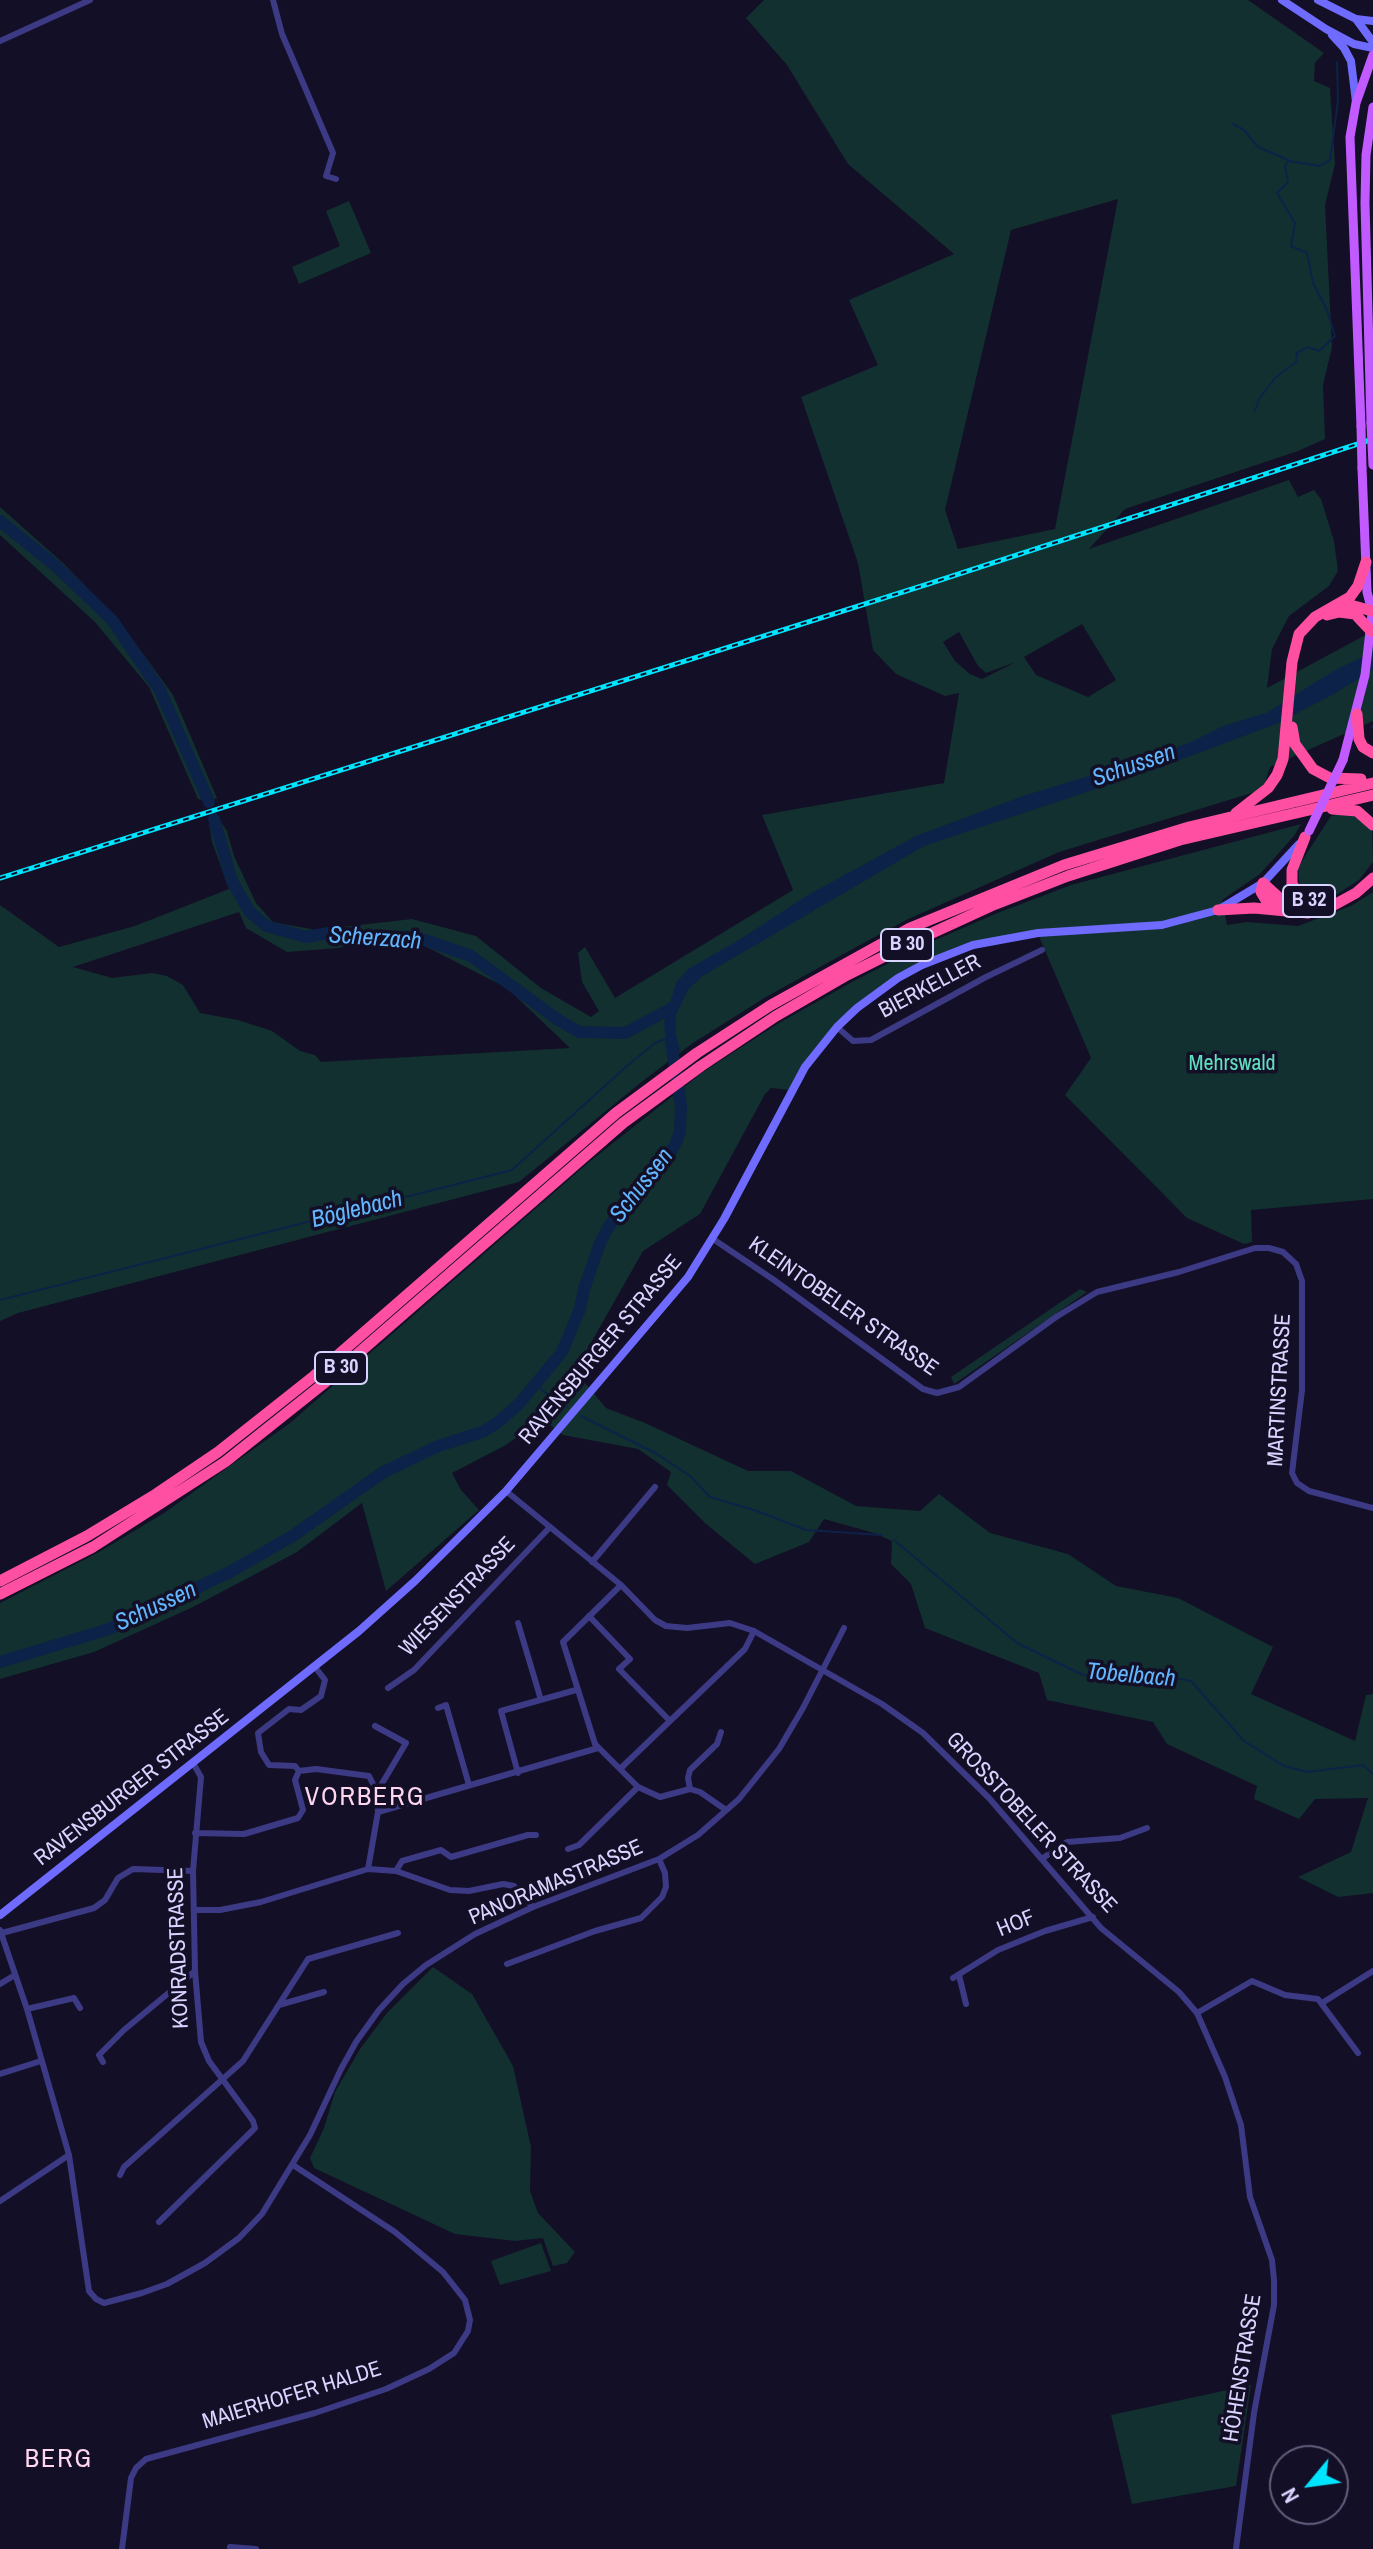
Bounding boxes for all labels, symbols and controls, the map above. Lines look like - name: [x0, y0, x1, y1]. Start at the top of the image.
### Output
- water label: Schussen: [1088, 738, 1180, 794]
- road number: B 32: [1283, 885, 1335, 917]
- water label: Scherzach: [328, 921, 422, 957]
- road number: B 30: [881, 929, 933, 961]
- street label: BIERKELLER: [875, 949, 985, 1025]
- park label: Mehrswald: [1188, 1051, 1276, 1077]
- water label: Schussen: [604, 1143, 680, 1229]
- water label: Böglebach: [308, 1185, 406, 1235]
- street label: KLEINTOBELER STRASSE: [743, 1232, 943, 1382]
- street label: RAVENSBURGER STRASSE: [514, 1250, 688, 1450]
- street label: MARTINSTRASSE: [1263, 1313, 1297, 1467]
- road number: B 30: [315, 1352, 367, 1384]
- street label: WIESENSTRASSE: [395, 1532, 521, 1662]
- water label: Schussen: [111, 1576, 201, 1638]
- water label: Tobelbach: [1085, 1658, 1177, 1694]
- street label: RAVENSBURGER STRASSE: [30, 1704, 234, 1872]
- street label: GROSSTOBELER STRASSE: [940, 1727, 1122, 1919]
- district label: VORBERG: [305, 1782, 425, 1814]
- street label: PANORAMASTRASSE: [465, 1834, 647, 1932]
- street label: KONRADSTRASSE: [163, 1867, 195, 2029]
- street label: HOF: [993, 1905, 1039, 1943]
- street label: HÖHENSTRASSE: [1218, 2292, 1268, 2444]
- street label: MAIERHOFER HALDE: [199, 2356, 385, 2436]
- district label: BERG: [25, 2444, 93, 2476]
- north arrow: [1269, 2445, 1349, 2525]
- text: N: [1273, 2483, 1306, 2509]

